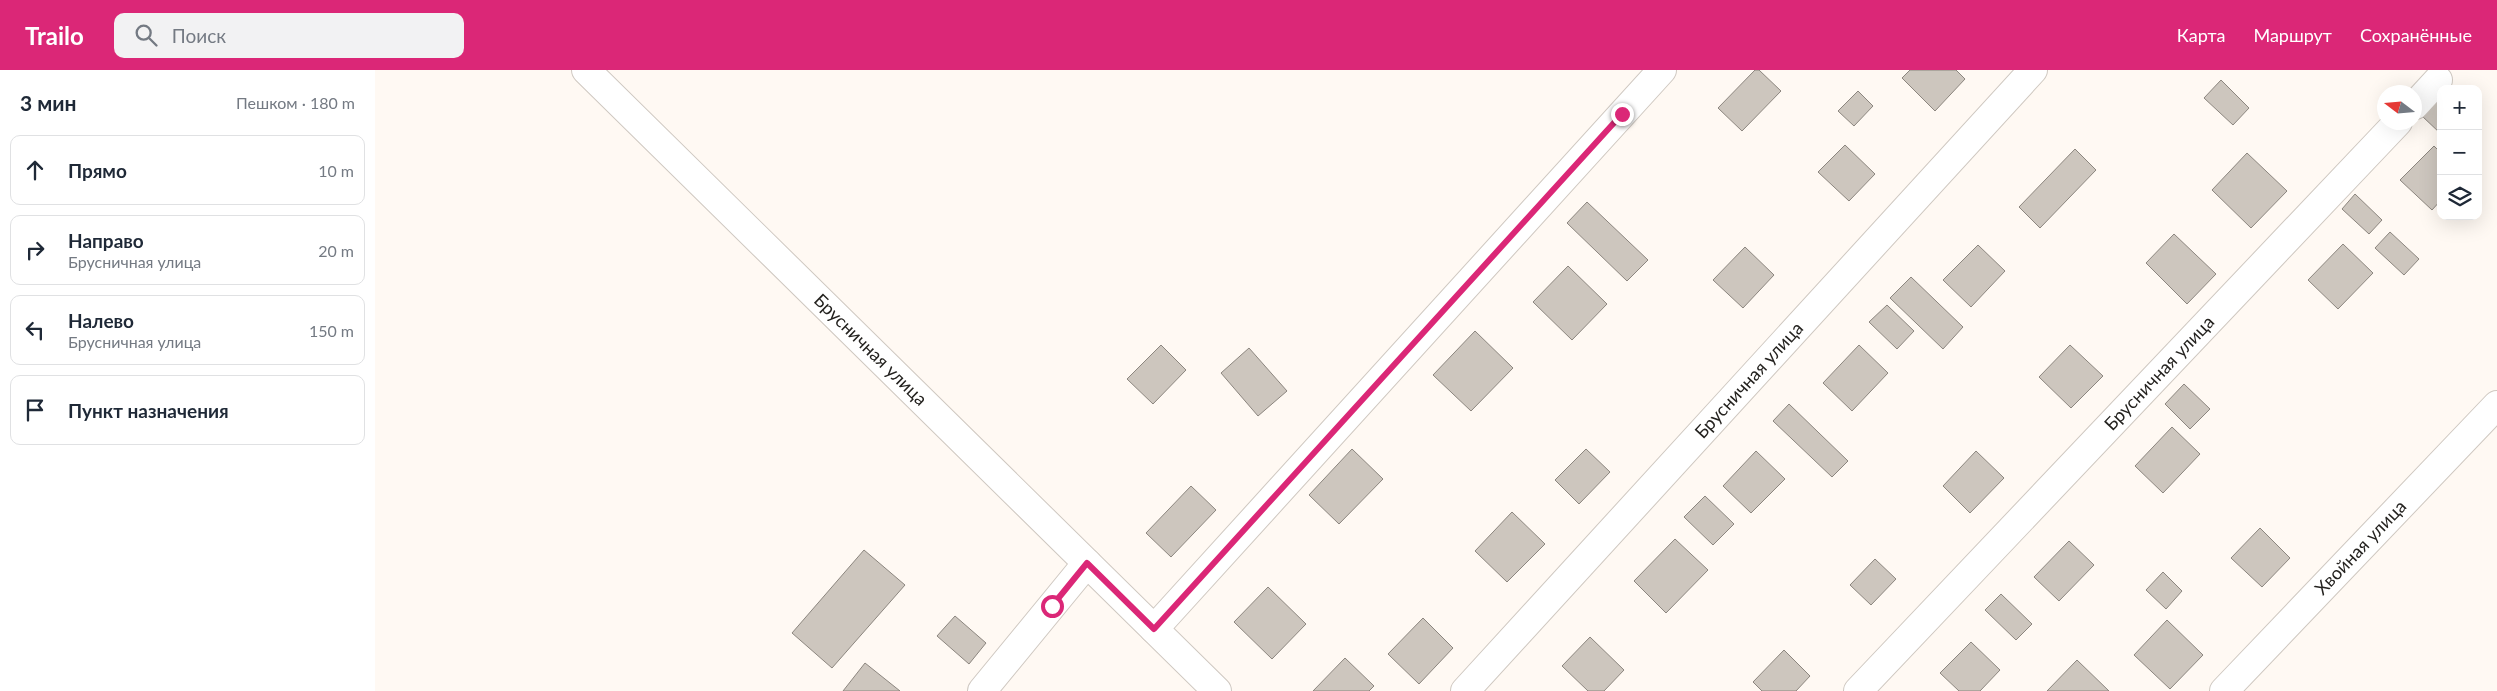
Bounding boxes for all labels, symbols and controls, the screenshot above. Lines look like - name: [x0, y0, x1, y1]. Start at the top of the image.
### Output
- search box: [114, 13, 464, 58]
- text: Trailo: [25, 21, 84, 50]
- icon: search: [132, 21, 160, 49]
- text: Поиск: [172, 24, 226, 47]
- text: Карта: [2177, 24, 2225, 46]
- text: Маршрут: [2253, 24, 2332, 46]
- text: Сохранённые: [2360, 24, 2472, 46]
- north arrow: [2377, 85, 2422, 130]
- map controls: [2437, 85, 2482, 220]
- button: +: [2437, 85, 2482, 130]
- text: 3 мин: [20, 90, 77, 115]
- text: Пешком · 180 m: [236, 93, 355, 112]
- route end: [1611, 103, 1634, 126]
- button: −: [2437, 130, 2482, 175]
- icon: ahead: [21, 156, 49, 184]
- text: Прямо: [68, 159, 127, 182]
- text: 10 m: [318, 161, 354, 180]
- button: layers: [2437, 175, 2482, 220]
- text: Направо: [68, 229, 144, 252]
- icon: right: [21, 236, 49, 264]
- text: 20 m: [318, 241, 354, 260]
- text: Брусничная улица: [68, 252, 201, 271]
- street label: Брусничная улица: [810, 289, 932, 410]
- text: Налево: [68, 309, 134, 332]
- street label: Брусничная улица: [2099, 311, 2218, 435]
- icon: left: [21, 316, 49, 344]
- street label: Брусничная улица: [1690, 317, 1807, 442]
- text: 150 m: [309, 321, 354, 340]
- text: Брусничная улица: [68, 332, 201, 351]
- icon: arrive: [21, 396, 49, 424]
- text: Пункт назначения: [68, 399, 229, 422]
- street label: Хвойная улица: [2310, 495, 2410, 599]
- route start: [1041, 595, 1064, 618]

